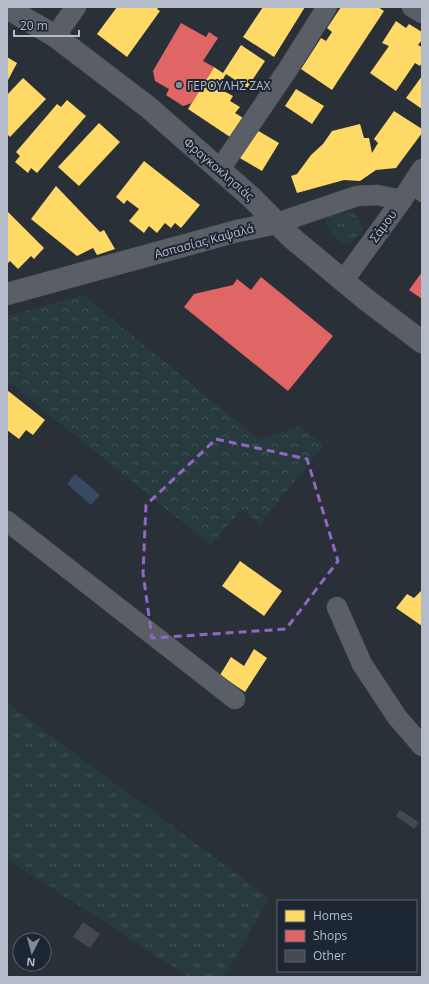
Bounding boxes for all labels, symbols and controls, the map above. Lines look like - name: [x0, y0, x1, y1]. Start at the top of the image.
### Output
- scale bar: [14, 12, 79, 38]
- text: 20 m: [20, 17, 48, 34]
- place label: ΓΕΡΟΥΛΗΣ ΖΑΧ: [187, 77, 271, 94]
- marker: ΓΕΡΟΥΛΗΣ ΖΑΧ: [174, 80, 184, 90]
- street label: Φραγκοκλησιάς: [180, 134, 258, 205]
- street label: Σάμου: [366, 206, 400, 246]
- street label: Ασπασίας Καψαλά: [152, 219, 256, 262]
- legend: [277, 900, 417, 972]
- text: Homes: [313, 907, 353, 924]
- text: Shops: [313, 927, 348, 944]
- north arrow: [12, 932, 52, 972]
- text: Other: [313, 947, 346, 964]
- text: N: [26, 955, 36, 970]

